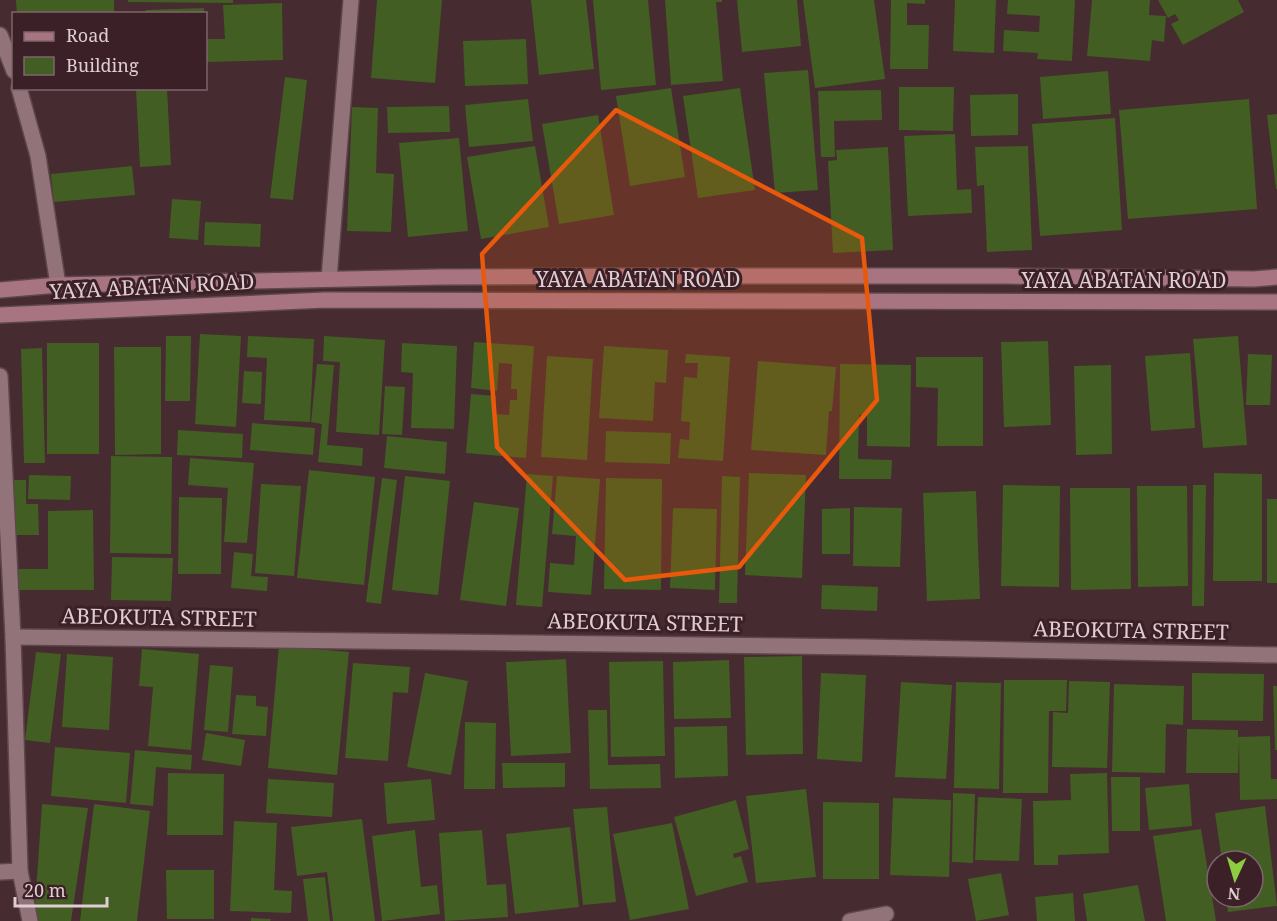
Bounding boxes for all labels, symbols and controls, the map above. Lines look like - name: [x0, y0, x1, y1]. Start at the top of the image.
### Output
- legend: [12, 12, 207, 90]
- text: Road: [66, 23, 109, 47]
- text: Building: [66, 53, 139, 77]
- street label: YAYA ABATAN ROAD: [534, 265, 741, 293]
- street label: YAYA ABATAN ROAD: [1020, 266, 1227, 294]
- street label: YAYA ABATAN ROAD: [48, 267, 255, 305]
- street label: ABEOKUTA STREET: [61, 601, 257, 633]
- street label: ABEOKUTA STREET: [547, 606, 743, 638]
- street label: ABEOKUTA STREET: [1033, 614, 1229, 646]
- north arrow: [1205, 849, 1265, 909]
- scale bar: [15, 870, 106, 908]
- text: 20 m: [24, 878, 66, 902]
- text: N: [1227, 883, 1241, 905]

